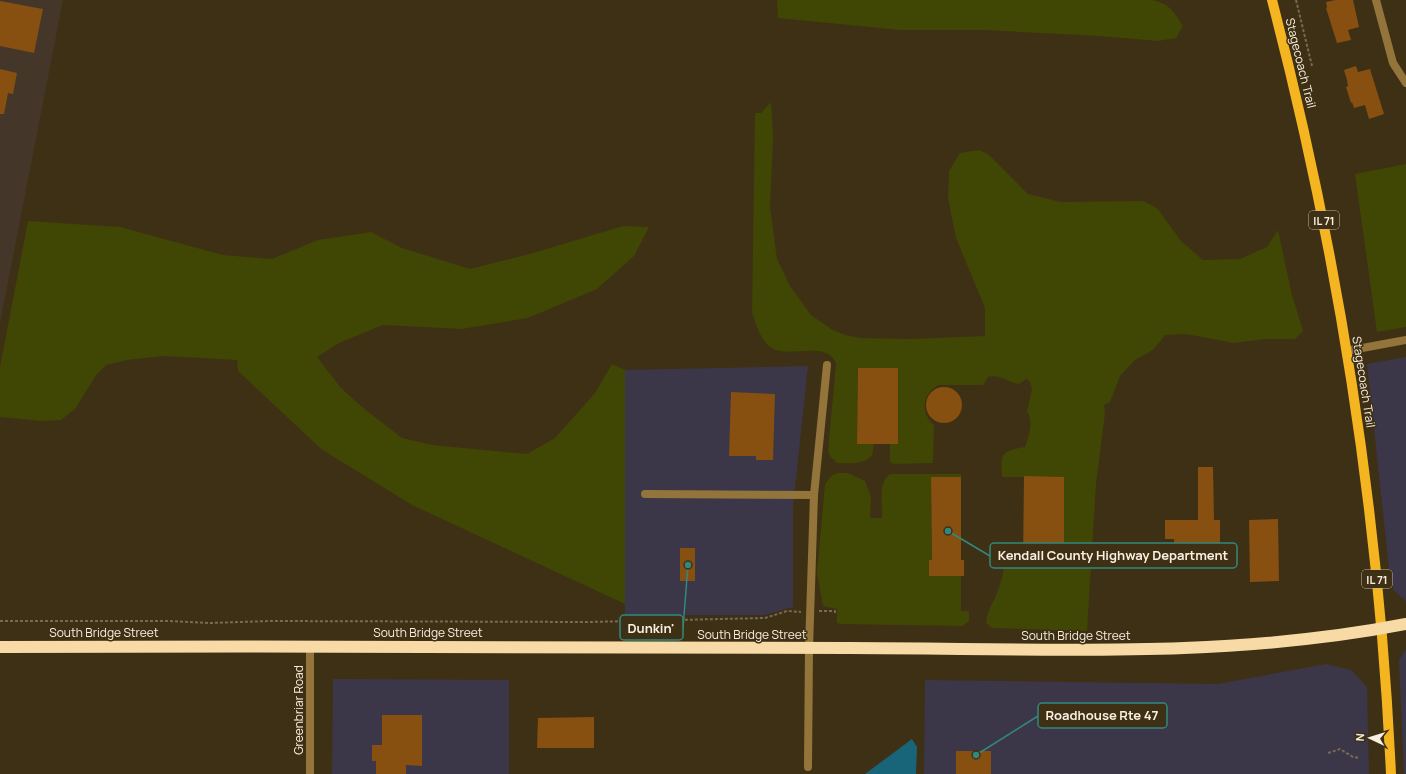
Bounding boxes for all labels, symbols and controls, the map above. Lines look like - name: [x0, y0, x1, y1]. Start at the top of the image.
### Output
- street label: Stagecoach Trail: [1282, 16, 1320, 110]
- road number: IL 71: [1309, 211, 1339, 229]
- street label: Stagecoach Trail: [1348, 335, 1380, 429]
- callout: Kendall County Highway Department: [990, 543, 1237, 568]
- text: Kendall County Highway Department: [998, 546, 1229, 564]
- road number: IL 71: [1362, 570, 1392, 588]
- callout: Dunkin': [620, 615, 683, 640]
- text: Dunkin': [627, 619, 675, 637]
- street label: South Bridge Street: [49, 624, 159, 641]
- street label: South Bridge Street: [373, 624, 483, 641]
- street label: South Bridge Street: [697, 626, 807, 643]
- street label: South Bridge Street: [1021, 627, 1131, 644]
- street label: Greenbriar Road: [290, 665, 307, 755]
- callout: Roadhouse Rte 47: [1038, 703, 1167, 728]
- text: Roadhouse Rte 47: [1045, 706, 1159, 724]
- north arrow: [1350, 718, 1390, 758]
- text: N: [1352, 733, 1367, 742]

